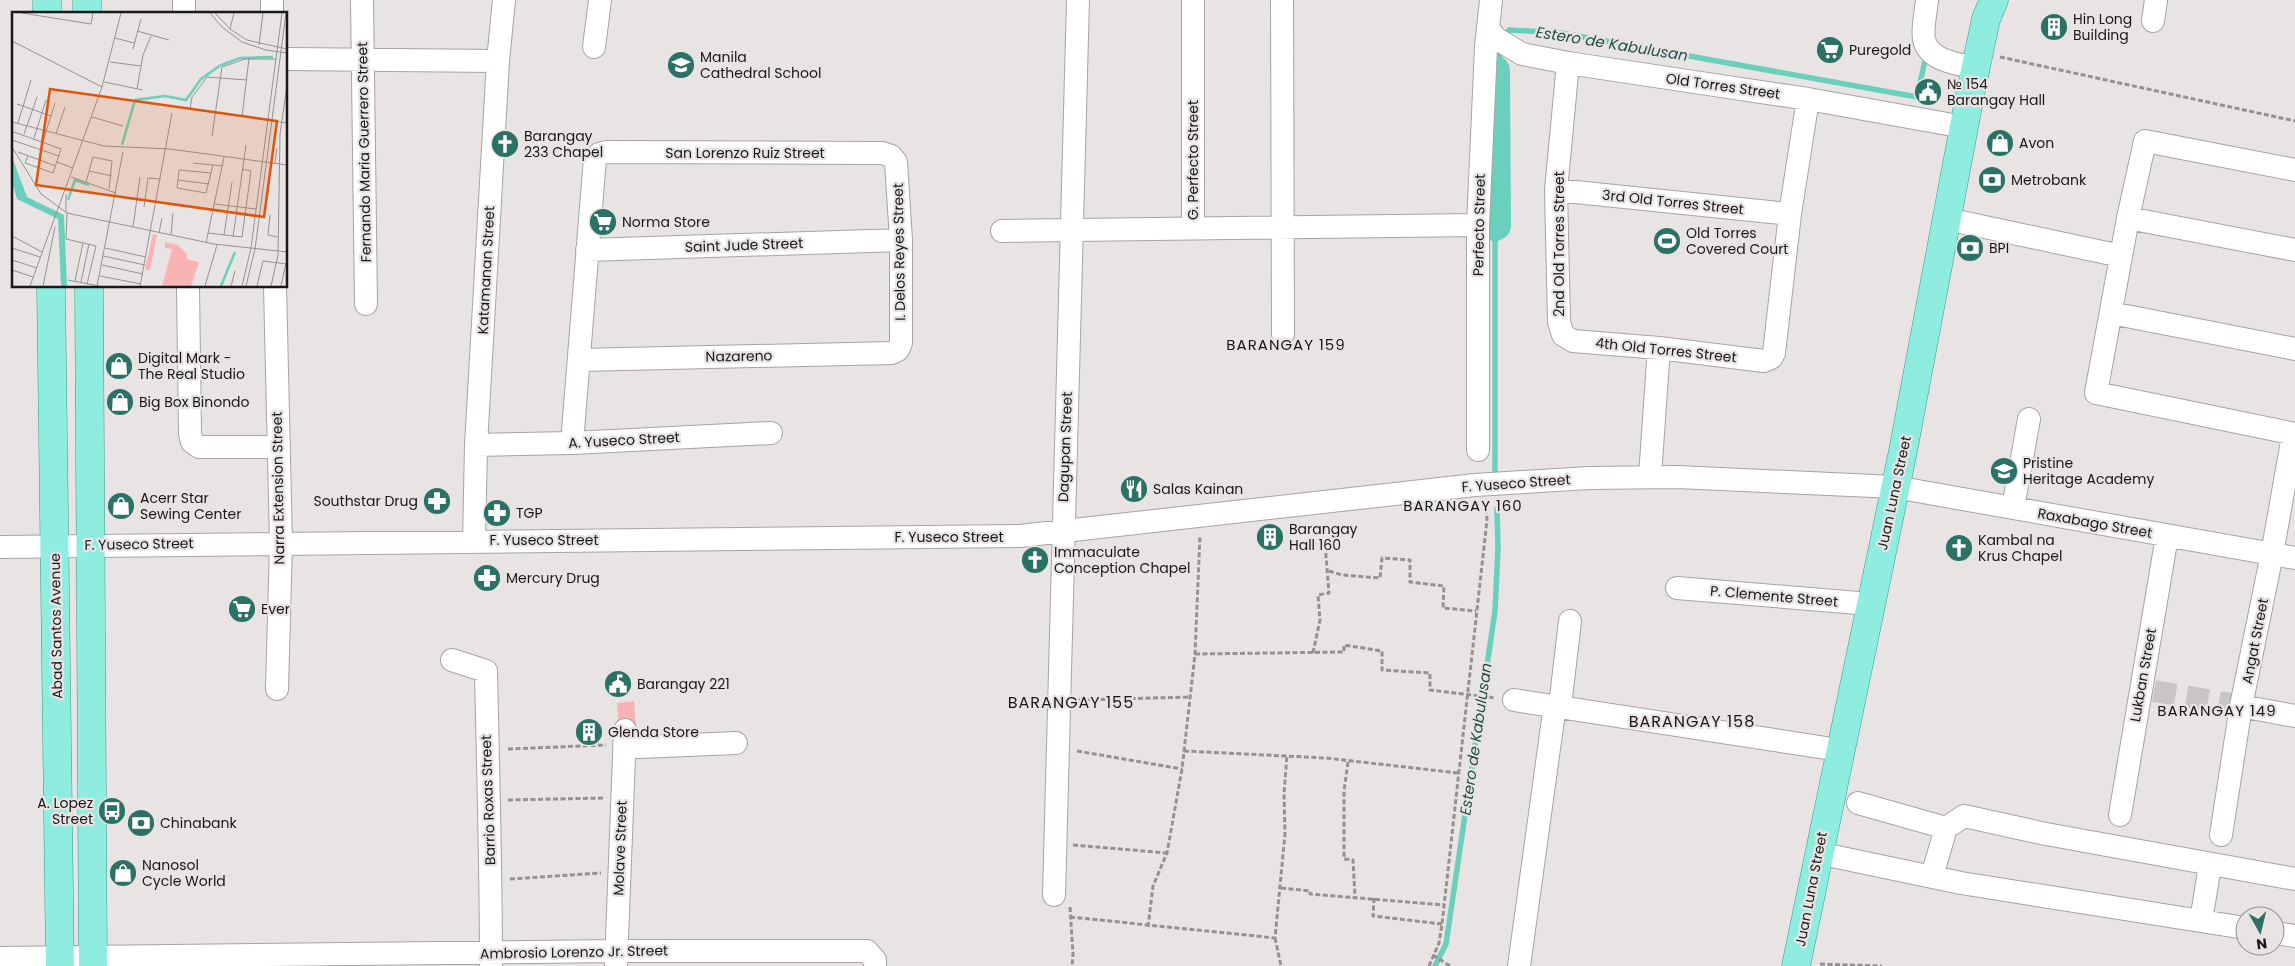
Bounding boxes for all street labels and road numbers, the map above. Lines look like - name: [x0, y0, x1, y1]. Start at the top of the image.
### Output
- street label: Fernando Maria Guerrero Street: [352, 42, 376, 262]
- street label: Old Torres Street: [1664, 68, 1782, 104]
- street label: G. Perfecto Street: [1183, 100, 1203, 220]
- street label: San Lorenzo Ruiz Street: [665, 143, 825, 163]
- street label: 2nd Old Torres Street: [1549, 171, 1569, 317]
- street label: Perfecto Street: [1468, 174, 1490, 276]
- street label: I. Delos Reyes Street: [888, 183, 910, 321]
- street label: 3rd Old Torres Street: [1601, 185, 1745, 219]
- street label: Katamanan Street: [473, 205, 499, 335]
- street label: Saint Jude Street: [685, 233, 803, 257]
- street label: 4th Old Torres Street: [1594, 333, 1738, 367]
- street label: Nazareno: [705, 345, 773, 367]
- street label: Dagupan Street: [1053, 391, 1077, 503]
- street label: Narra Extension Street: [267, 411, 289, 565]
- street label: A. Yuseco Street: [568, 427, 680, 453]
- street label: Juan Luna Street: [1872, 434, 1916, 552]
- street label: F. Yuseco Street: [1461, 469, 1571, 497]
- street label: Raxabago Street: [2036, 503, 2154, 543]
- street label: F. Yuseco Street: [894, 527, 1004, 547]
- street label: F. Yuseco Street: [489, 530, 599, 550]
- street label: F. Yuseco Street: [84, 533, 194, 555]
- street label: Abad Santos Avenue: [45, 553, 67, 699]
- street label: P. Clemente Street: [1709, 580, 1839, 612]
- street label: Angat Street: [2237, 596, 2273, 686]
- street label: Lukban Street: [2125, 627, 2161, 723]
- street label: Barrio Roxas Street: [476, 735, 500, 865]
- street label: Molave Street: [608, 800, 632, 896]
- street label: Juan Luna Street: [1790, 830, 1832, 948]
- street label: Ambrosio Lorenzo Jr. Street: [480, 940, 668, 964]

